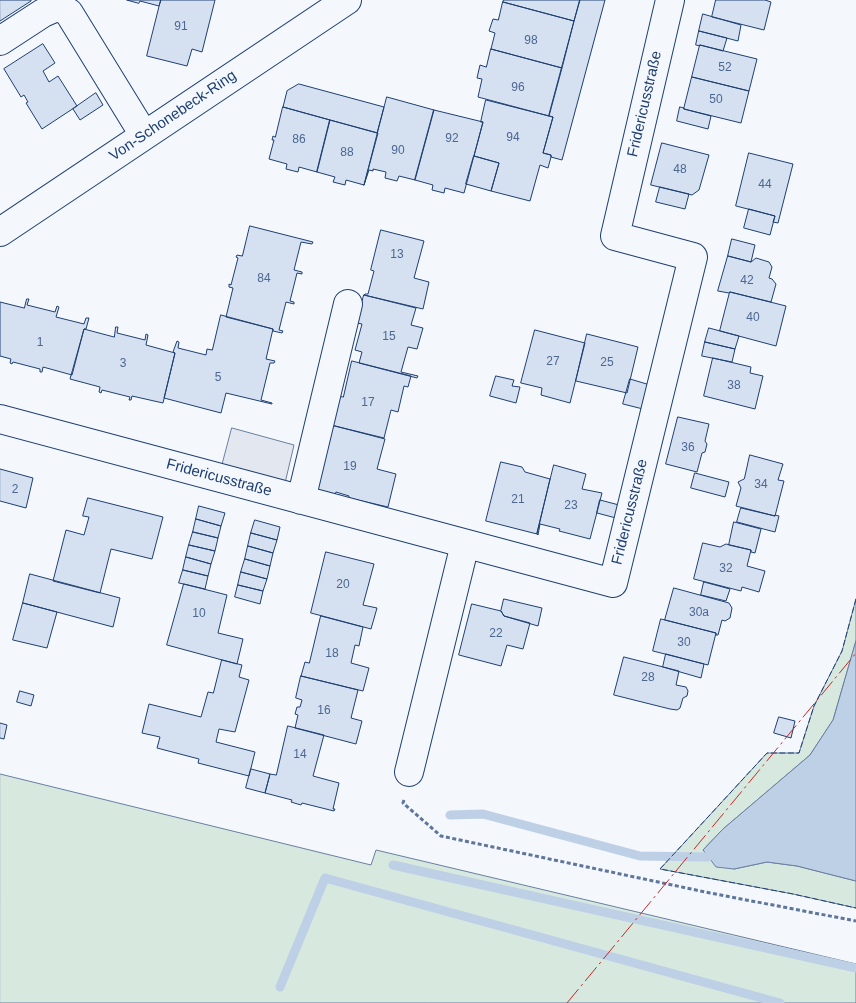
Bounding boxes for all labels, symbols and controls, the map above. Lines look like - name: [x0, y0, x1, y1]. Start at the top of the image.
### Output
- house number: 91: [174, 20, 188, 34]
- house number: 98: [524, 34, 538, 48]
- street label: Fridericusstraße: [624, 49, 666, 159]
- house number: 52: [718, 61, 732, 75]
- street label: Von-Schonebeck-Ring: [106, 67, 240, 165]
- house number: 96: [511, 81, 525, 95]
- house number: 50: [709, 93, 723, 107]
- house number: 94: [506, 131, 520, 145]
- house number: 92: [445, 132, 459, 146]
- house number: 86: [292, 133, 306, 147]
- house number: 90: [391, 144, 405, 158]
- house number: 88: [340, 146, 354, 160]
- house number: 48: [673, 163, 687, 177]
- house number: 44: [758, 178, 772, 192]
- house number: 13: [390, 248, 404, 262]
- house number: 84: [257, 272, 271, 286]
- house number: 42: [740, 274, 754, 288]
- house number: 40: [746, 311, 760, 325]
- house number: 15: [382, 330, 396, 344]
- house number: 1: [37, 336, 43, 350]
- house number: 27: [546, 355, 560, 369]
- house number: 25: [600, 356, 614, 370]
- house number: 3: [120, 357, 126, 371]
- house number: 5: [215, 371, 221, 385]
- house number: 38: [727, 379, 741, 393]
- house number: 17: [361, 396, 375, 410]
- house number: 36: [681, 441, 695, 455]
- street label: Fridericusstraße: [164, 455, 274, 501]
- street label: Fridericusstraße: [608, 457, 652, 567]
- house number: 19: [343, 460, 357, 474]
- house number: 34: [754, 478, 768, 492]
- house number: 2: [12, 483, 18, 497]
- house number: 21: [511, 493, 525, 507]
- house number: 23: [564, 499, 578, 513]
- house number: 32: [719, 562, 733, 576]
- house number: 20: [336, 578, 350, 592]
- house number: 30a: [689, 606, 709, 620]
- house number: 10: [192, 607, 206, 621]
- house number: 22: [489, 627, 503, 641]
- house number: 30: [677, 636, 691, 650]
- house number: 18: [325, 647, 339, 661]
- house number: 28: [641, 671, 655, 685]
- house number: 16: [317, 704, 331, 718]
- house number: 14: [293, 748, 307, 762]

